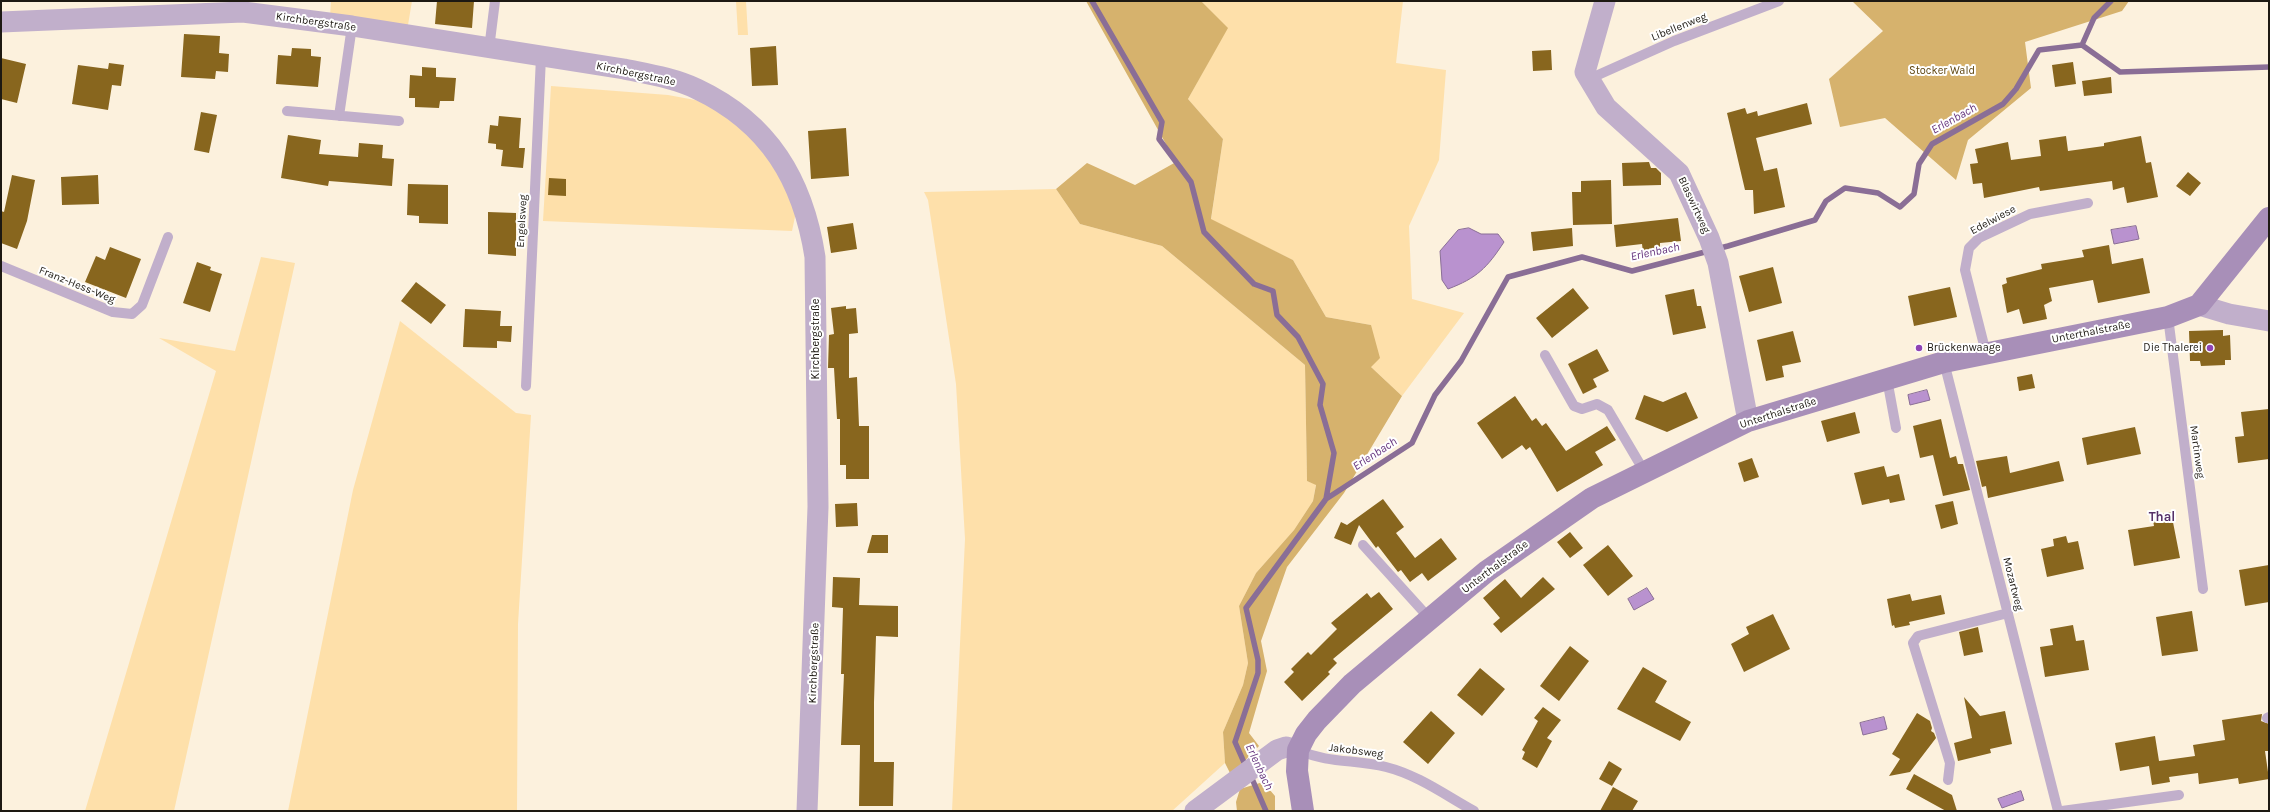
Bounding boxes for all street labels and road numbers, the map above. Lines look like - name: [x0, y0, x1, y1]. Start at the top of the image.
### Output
- street label: Kirchbergstraße: [275, 10, 357, 34]
- street label: Libellenweg: [1649, 10, 1709, 44]
- street label: Kirchbergstraße: [595, 59, 677, 89]
- street label: Blaswirtweg: [1675, 175, 1713, 235]
- street label: Engelsweg: [514, 194, 530, 248]
- street label: Edelwiese: [1968, 202, 2018, 238]
- street label: Franz-Hess-Weg: [37, 264, 117, 306]
- street label: Kirchbergstraße: [809, 299, 823, 379]
- street label: Unterthalstraße: [2051, 318, 2131, 346]
- street label: Unterthalstraße: [1738, 394, 1818, 432]
- street label: Martinweg: [2187, 425, 2207, 479]
- street label: Unterthalstraße: [1459, 538, 1531, 596]
- street label: Mozartweg: [2000, 556, 2026, 612]
- street label: Kirchbergstraße: [806, 622, 822, 704]
- street label: Jakobsweg: [1328, 741, 1384, 761]

